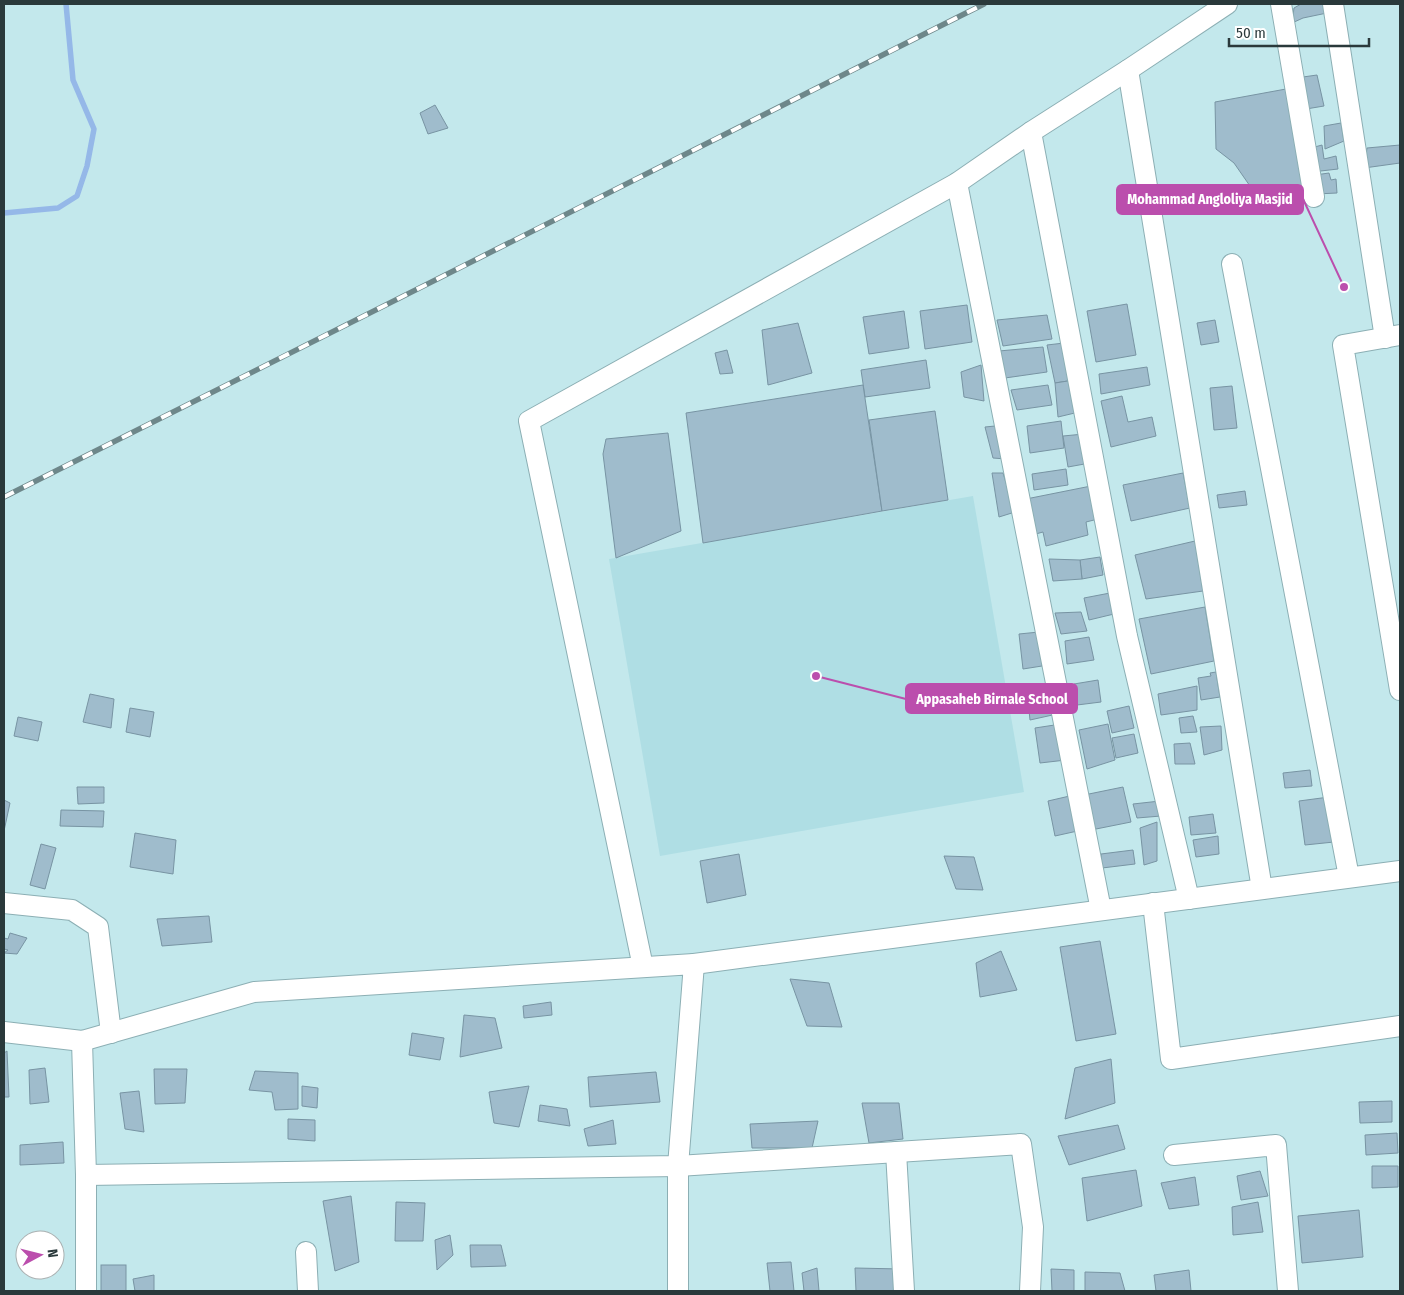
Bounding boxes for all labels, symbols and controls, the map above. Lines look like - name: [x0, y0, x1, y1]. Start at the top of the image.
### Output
- scale bar: [1229, 15, 1369, 47]
- text: 50 m: [1236, 24, 1266, 42]
- callout: Mohammad Angloliya Masjid: [1117, 185, 1303, 214]
- text: Mohammad Angloliya Masjid: [1127, 191, 1293, 208]
- callout: Appasaheb Birnale School: [906, 684, 1077, 713]
- text: Appasaheb Birnale School: [915, 691, 1068, 708]
- north arrow: [15, 1230, 65, 1280]
- text: N: [43, 1248, 61, 1259]

